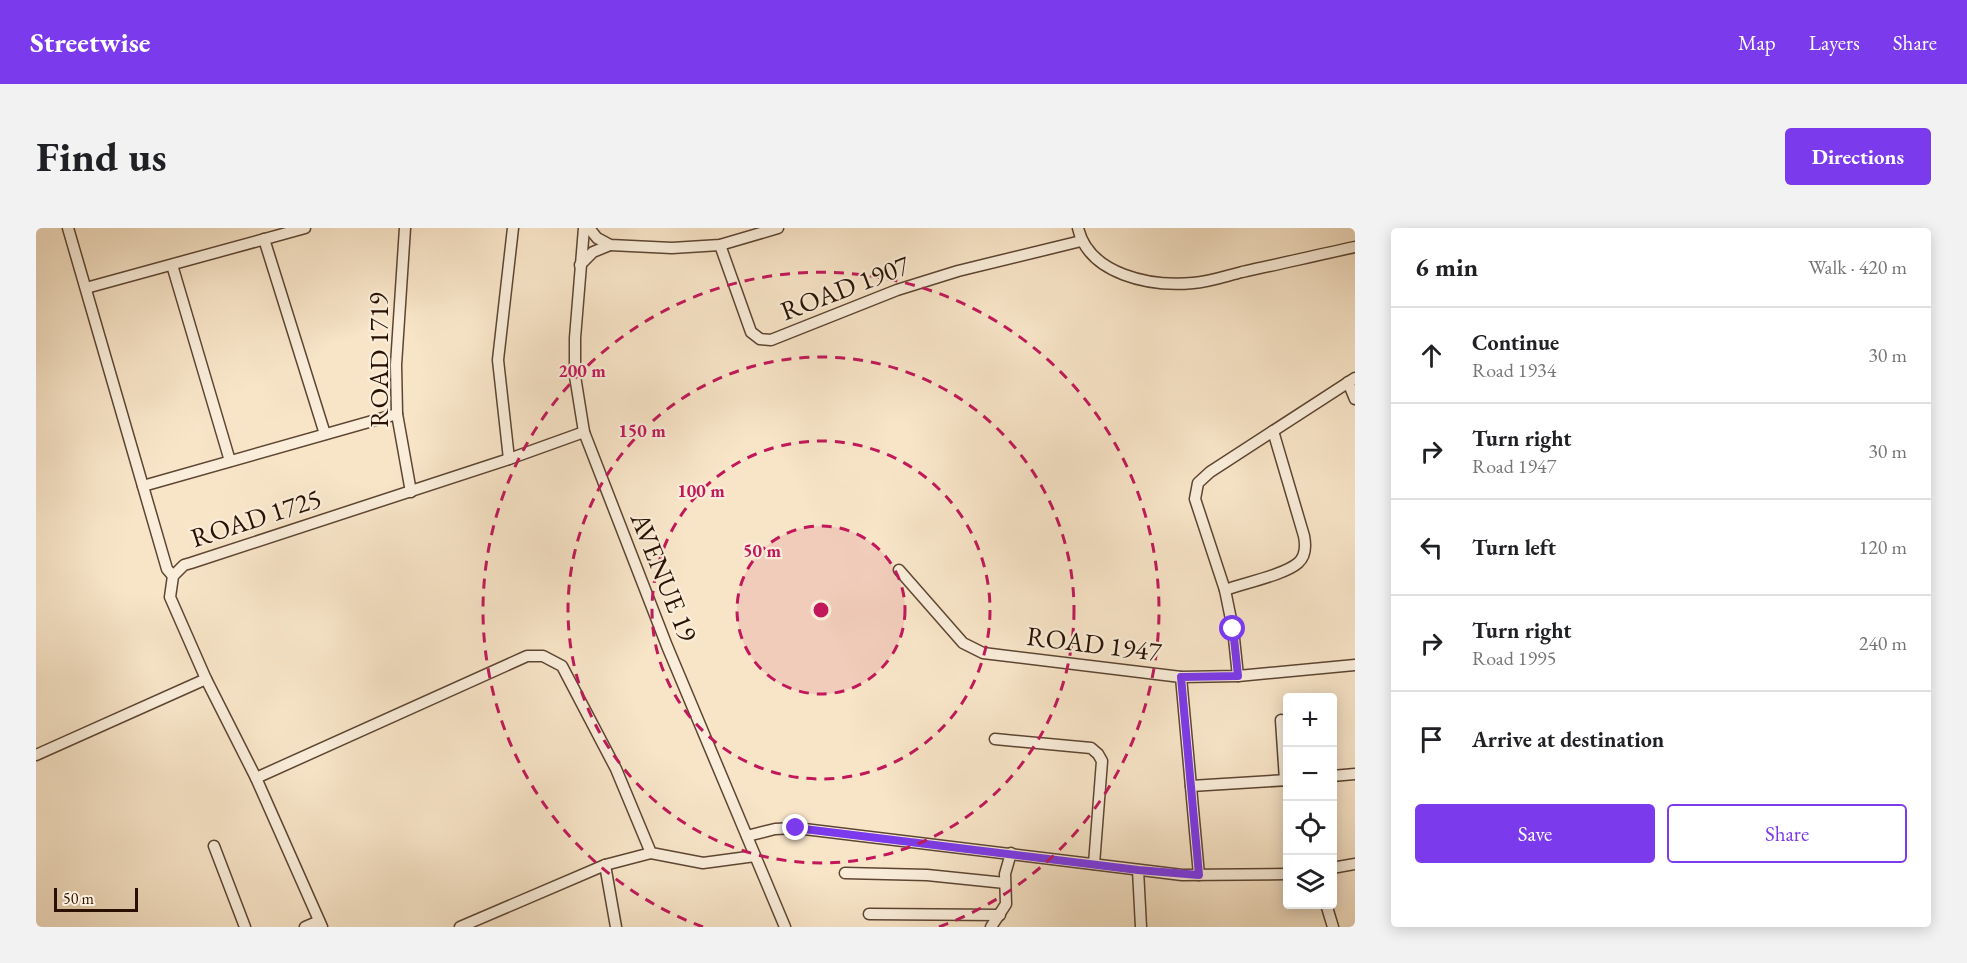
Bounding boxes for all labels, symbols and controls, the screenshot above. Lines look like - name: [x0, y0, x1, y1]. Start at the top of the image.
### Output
- text: Streetwise: [30, 24, 150, 60]
- text: Map: [1738, 29, 1776, 56]
- text: Layers: [1809, 29, 1860, 56]
- text: Share: [1893, 29, 1937, 56]
- button: Directions: [1785, 128, 1931, 185]
- text: Find us: [36, 129, 167, 184]
- street label: ROAD 1907: [775, 247, 915, 328]
- text: 6 min: [1415, 250, 1478, 284]
- text: Walk · 420 m: [1808, 254, 1907, 280]
- street label: ROAD 1719: [361, 292, 396, 428]
- text: Continue: [1472, 328, 1559, 357]
- icon: ahead: [1415, 339, 1448, 372]
- text: 30 m: [1868, 342, 1907, 368]
- text: Road 1934: [1472, 357, 1556, 383]
- text: 200 m: [558, 359, 606, 382]
- text: 150 m: [618, 419, 666, 442]
- text: Turn right: [1472, 424, 1571, 453]
- icon: right: [1415, 435, 1448, 468]
- text: 30 m: [1868, 438, 1907, 464]
- text: Road 1947: [1472, 453, 1556, 479]
- text: 100 m: [677, 479, 725, 502]
- street label: ROAD 1725: [186, 480, 326, 555]
- street label: AVENUE 19: [622, 506, 706, 647]
- icon: left: [1415, 531, 1448, 564]
- text: Turn left: [1472, 533, 1556, 562]
- text: 120 m: [1859, 534, 1907, 560]
- text: 50 m: [743, 539, 781, 562]
- centre of rings: [811, 600, 831, 620]
- route start: [1219, 615, 1245, 641]
- text: Turn right: [1472, 616, 1571, 645]
- street label: ROAD 1947: [1025, 618, 1164, 669]
- icon: right: [1415, 627, 1448, 660]
- text: 240 m: [1859, 630, 1907, 656]
- text: Road 1995: [1472, 645, 1556, 671]
- map controls: [1283, 693, 1337, 909]
- button: +: [1283, 693, 1337, 747]
- icon: arrive: [1415, 723, 1448, 756]
- text: Arrive at destination: [1472, 725, 1664, 754]
- button: −: [1283, 747, 1337, 801]
- button: locate: [1283, 801, 1337, 855]
- button: Save: [1415, 804, 1655, 863]
- button: Share: [1667, 804, 1907, 863]
- route end: [782, 814, 808, 840]
- button: layers: [1283, 855, 1337, 909]
- scale bar: [54, 885, 138, 912]
- text: 50 m: [63, 888, 94, 909]

